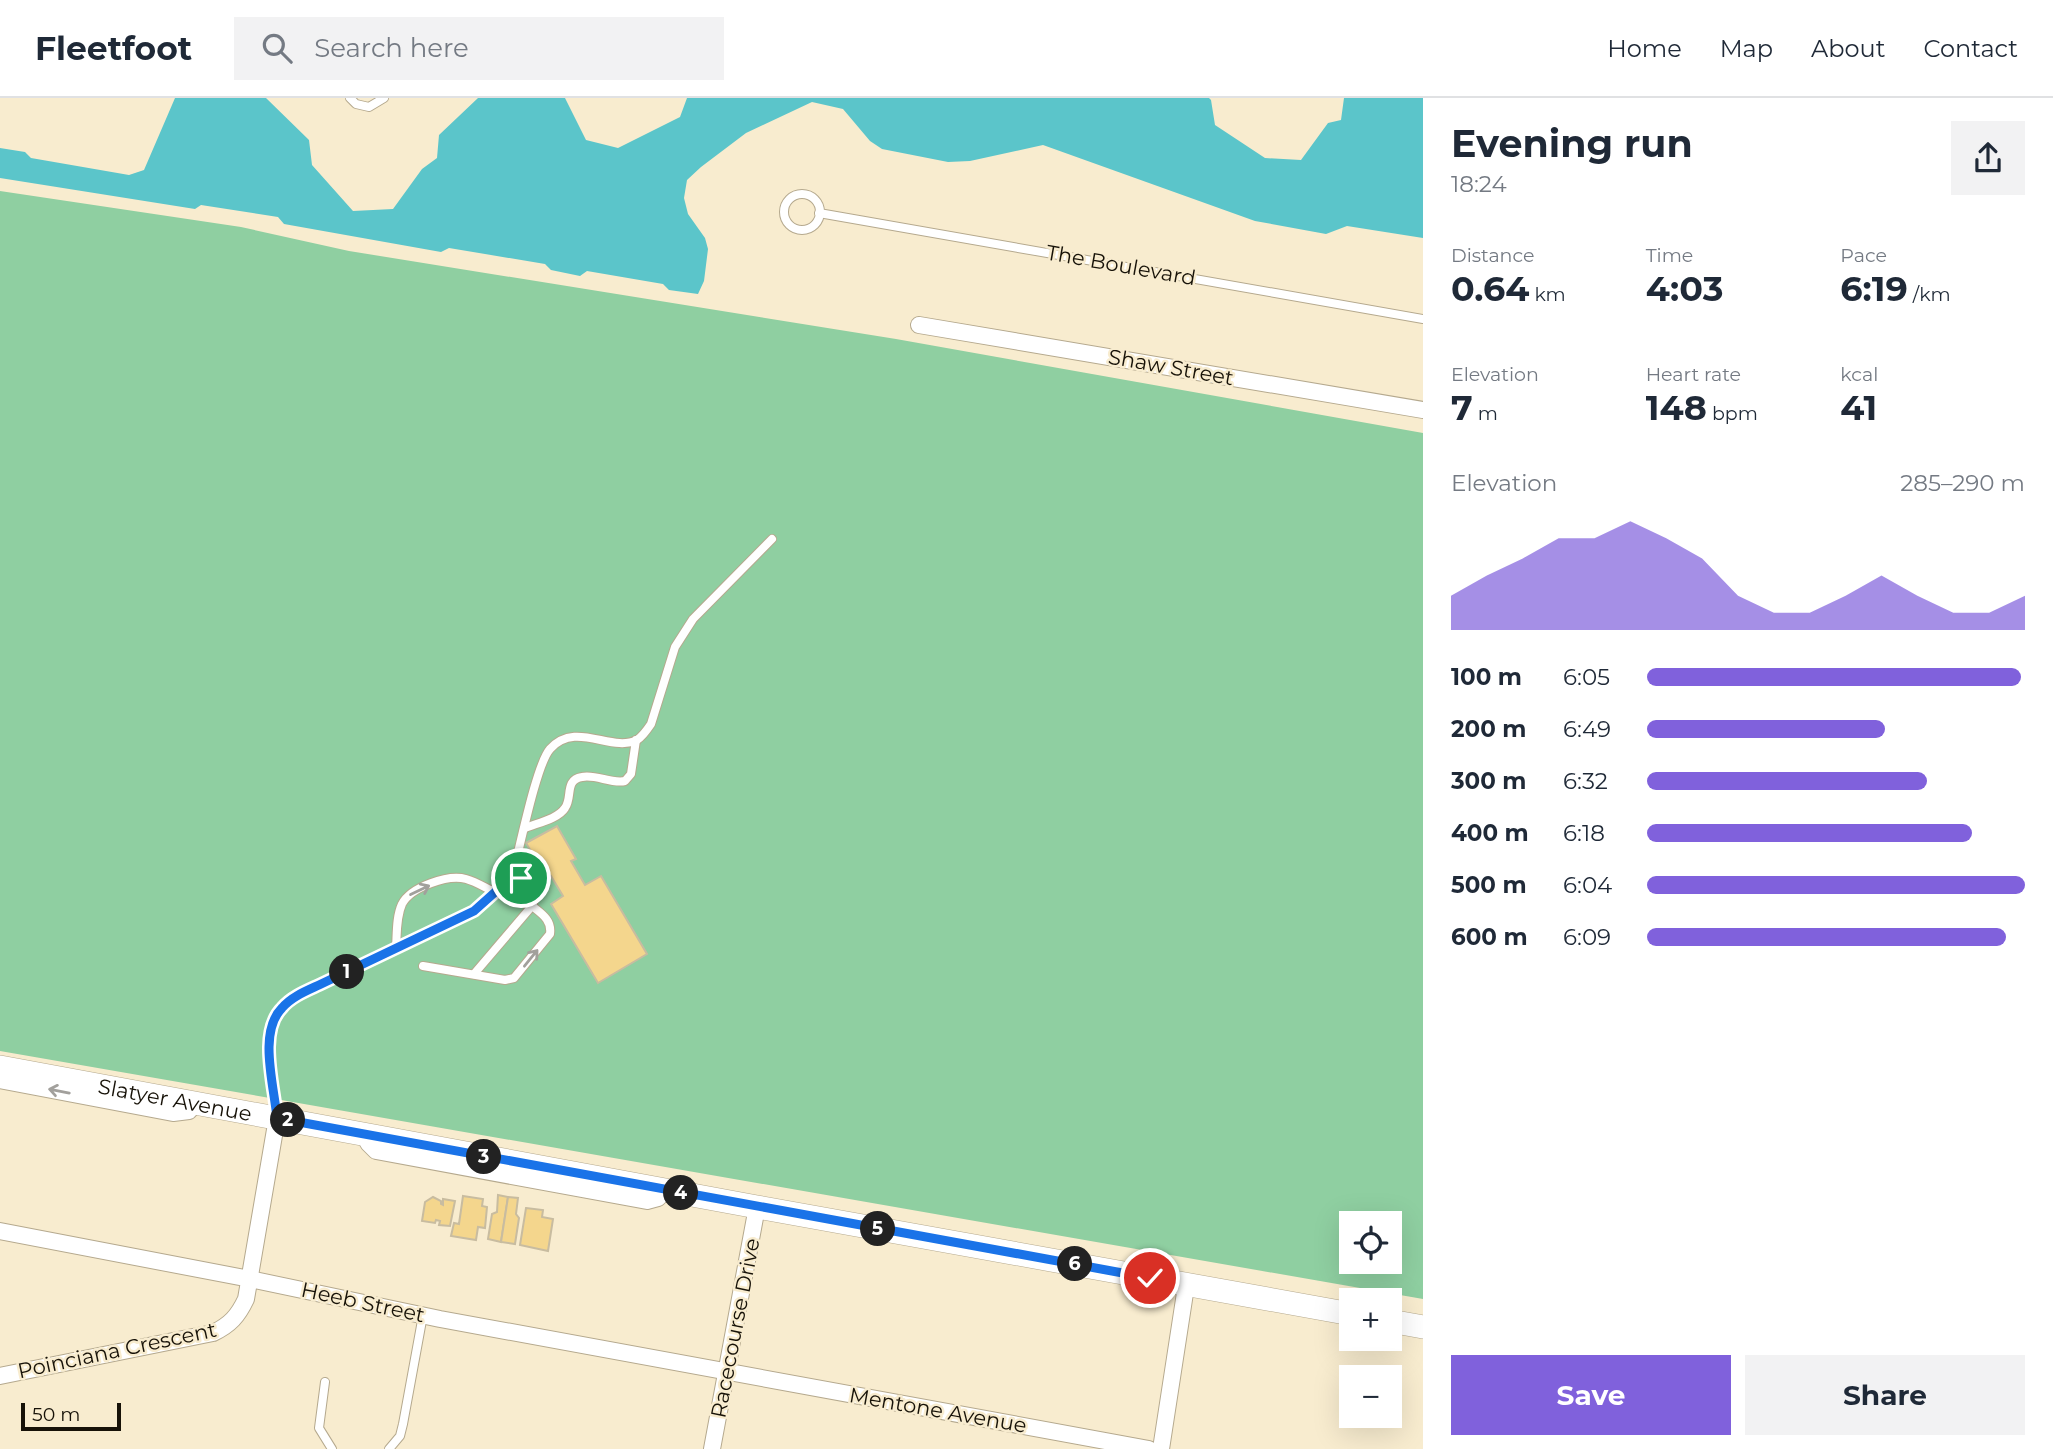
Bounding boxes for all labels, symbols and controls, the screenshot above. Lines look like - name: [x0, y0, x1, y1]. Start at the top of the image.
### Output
- search box: [234, 17, 724, 80]
- text: Fleetfoot: [35, 28, 192, 68]
- icon: search: [258, 29, 296, 67]
- text: Search here: [314, 32, 469, 64]
- text: Home: [1607, 34, 1682, 63]
- text: Map: [1720, 34, 1773, 63]
- text: About: [1811, 34, 1885, 63]
- text: Contact: [1923, 34, 2018, 63]
- text: Evening run: [1451, 120, 1693, 167]
- button: share: [1951, 121, 2025, 195]
- text: 18:24: [1451, 170, 1507, 198]
- street label: The Boulevard: [1044, 240, 1198, 290]
- text: Distance: [1451, 244, 1534, 267]
- text: Time: [1646, 244, 1693, 267]
- text: Pace: [1840, 244, 1887, 267]
- text: 0.64: [1451, 267, 1529, 310]
- text: 4:03: [1646, 267, 1723, 310]
- text: 6:19: [1840, 267, 1908, 310]
- text: km: [1529, 283, 1566, 306]
- text: /km: [1908, 283, 1951, 306]
- street label: Shaw Street: [1106, 344, 1236, 390]
- text: Elevation: [1451, 363, 1539, 386]
- text: Heart rate: [1646, 363, 1741, 386]
- text: kcal: [1840, 363, 1878, 386]
- text: 7: [1451, 386, 1473, 429]
- text: 148: [1646, 386, 1707, 429]
- text: 41: [1840, 386, 1877, 429]
- text: m: [1473, 402, 1498, 425]
- text: bpm: [1707, 402, 1758, 425]
- text: Elevation: [1451, 469, 1557, 497]
- text: 285–290 m: [1900, 469, 2025, 497]
- text: 100 m: [1451, 663, 1522, 691]
- text: 6:05: [1563, 663, 1610, 691]
- text: 200 m: [1451, 715, 1526, 743]
- text: 6:49: [1563, 715, 1611, 743]
- text: 300 m: [1451, 767, 1527, 795]
- text: 6:32: [1563, 767, 1608, 795]
- text: 400 m: [1451, 819, 1529, 847]
- text: 6:18: [1563, 819, 1605, 847]
- pin: [491, 848, 551, 908]
- icon: arrive: [502, 859, 540, 897]
- text: 500 m: [1451, 871, 1527, 899]
- text: 6:04: [1563, 871, 1612, 899]
- one-way arrow: [410, 883, 430, 897]
- text: 600 m: [1451, 923, 1528, 951]
- text: 6:09: [1563, 923, 1611, 951]
- one-way arrow: [523, 949, 538, 967]
- pin: 1: [330, 954, 364, 990]
- text: 1: [343, 960, 350, 983]
- street label: Slatyer Avenue: [96, 1073, 254, 1126]
- one-way arrow: [48, 1084, 71, 1098]
- pin: 2: [270, 1102, 306, 1138]
- text: 2: [282, 1108, 293, 1131]
- pin: 3: [466, 1140, 502, 1174]
- text: 3: [478, 1145, 489, 1168]
- pin: 4: [664, 1176, 698, 1210]
- text: 4: [674, 1181, 687, 1204]
- map controls: [1339, 1211, 1402, 1428]
- button: locate: [1339, 1211, 1402, 1274]
- pin: 5: [860, 1212, 896, 1246]
- text: 5: [872, 1217, 883, 1240]
- street label: Racecourse Drive: [705, 1236, 765, 1420]
- pin: 6: [1058, 1246, 1092, 1282]
- pin: [1120, 1248, 1180, 1308]
- text: 6: [1068, 1252, 1081, 1275]
- icon: check: [1131, 1259, 1169, 1297]
- street label: Heeb Street: [299, 1277, 427, 1327]
- button: +: [1339, 1288, 1402, 1351]
- street label: Poinciana Crescent: [15, 1317, 219, 1383]
- button: Save: [1451, 1355, 1731, 1435]
- button: Share: [1745, 1355, 2025, 1435]
- button: −: [1339, 1365, 1402, 1428]
- street label: Mentone Avenue: [847, 1382, 1029, 1438]
- scale bar: [21, 1400, 121, 1432]
- text: 50 m: [32, 1403, 80, 1426]

